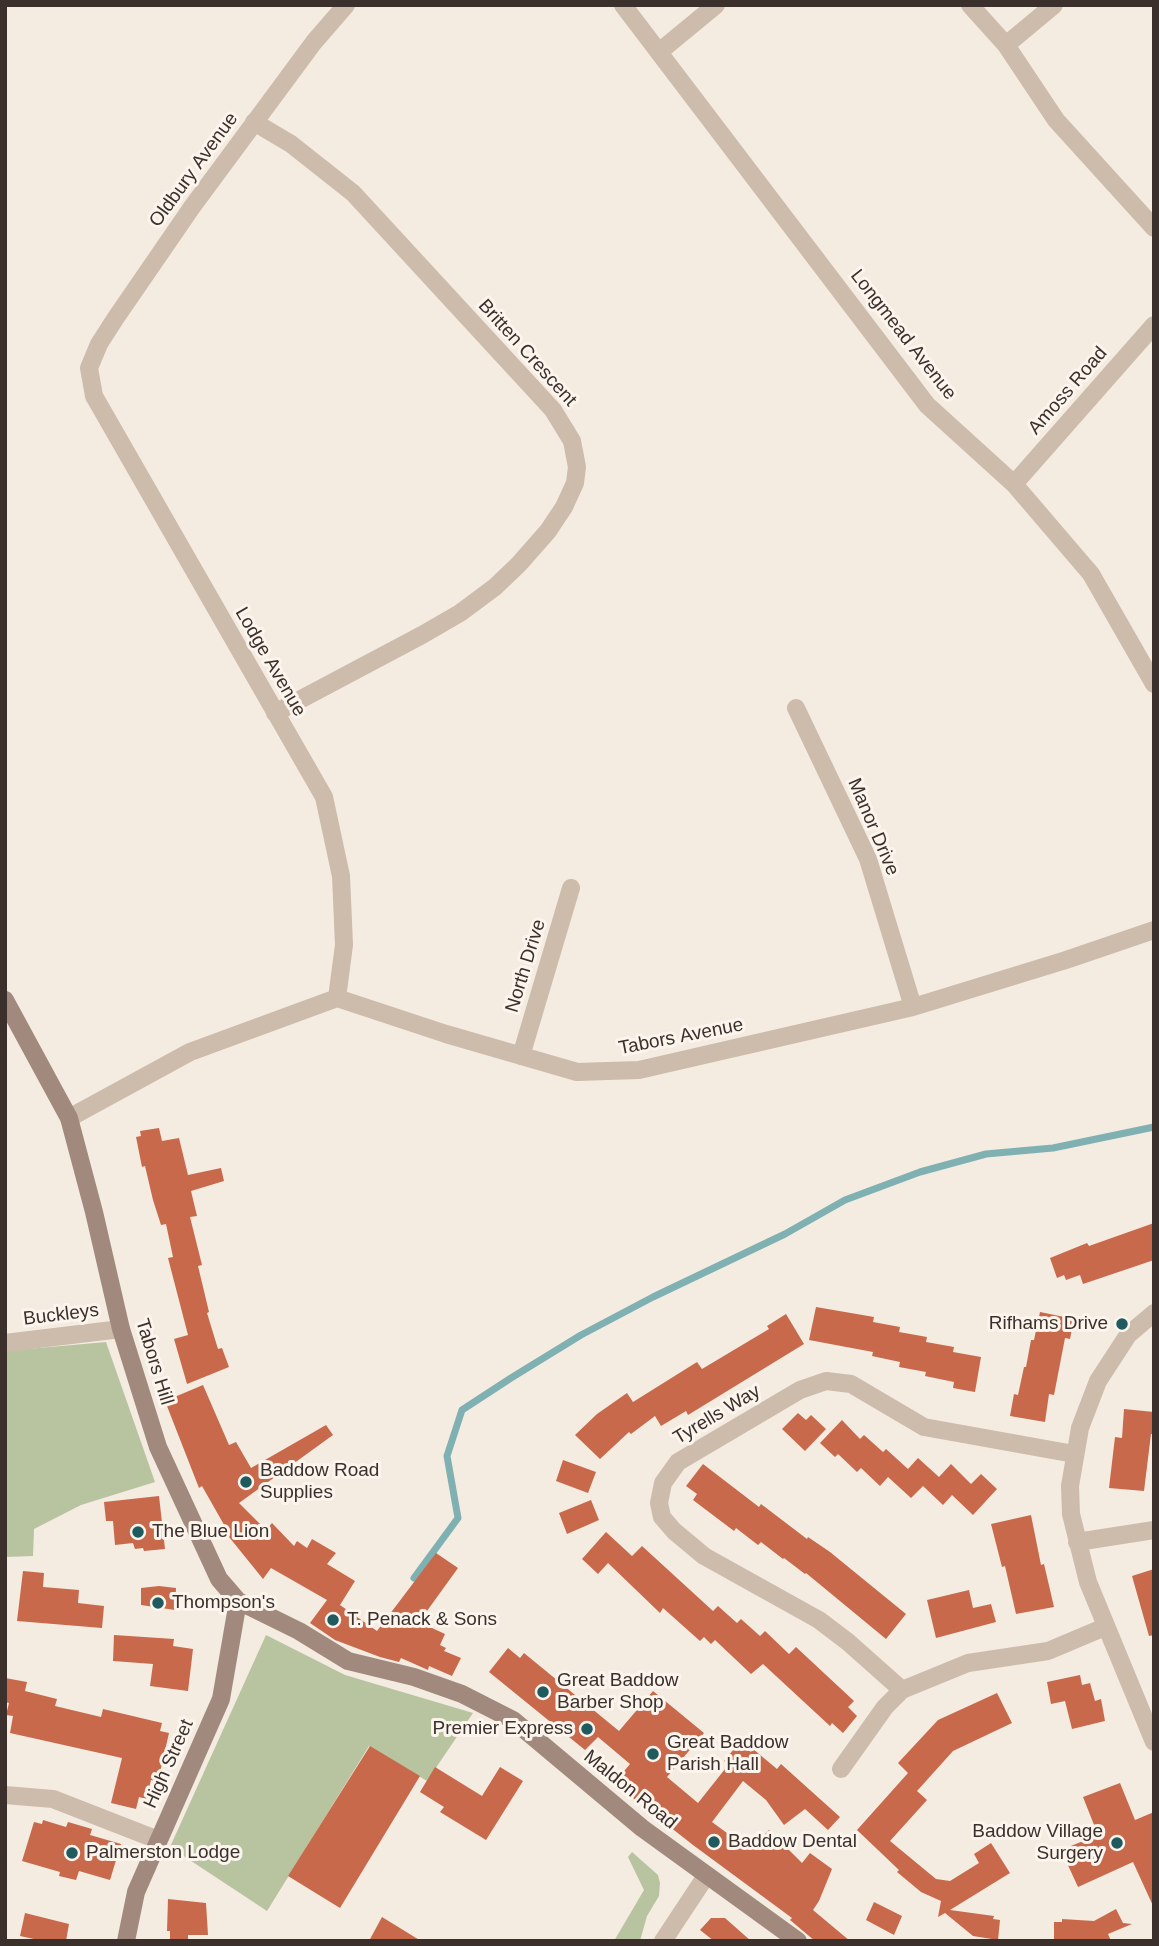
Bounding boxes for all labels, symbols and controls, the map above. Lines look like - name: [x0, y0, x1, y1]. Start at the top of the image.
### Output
- street label: Oldbury Avenue: [145, 108, 243, 232]
- street label: Longmead Avenue: [845, 265, 961, 405]
- street label: Britten Crescent: [473, 295, 581, 411]
- street label: Amoss Road: [1024, 342, 1112, 440]
- street label: Lodge Avenue: [230, 603, 310, 721]
- street label: Manor Drive: [842, 775, 904, 879]
- street label: North Drive: [501, 917, 551, 1015]
- street label: Tabors Avenue: [617, 1014, 745, 1060]
- street label: Buckleys: [22, 1299, 100, 1331]
- place label: Rifhams Drive: [989, 1313, 1108, 1335]
- street label: Tabors Hill: [130, 1316, 178, 1408]
- marker: Rifhams Drive: [1114, 1316, 1130, 1332]
- street label: Tyrells Way: [669, 1380, 765, 1450]
- place label: Baddow Road Supplies: [260, 1460, 379, 1504]
- marker: Baddow Road Supplies: [238, 1474, 254, 1490]
- place label: The Blue Lion: [152, 1521, 269, 1543]
- marker: The Blue Lion: [130, 1524, 146, 1540]
- place label: Thompson's: [172, 1592, 275, 1614]
- marker: Thompson's: [150, 1595, 166, 1611]
- place label: T. Penack & Sons: [347, 1609, 497, 1631]
- marker: T. Penack & Sons: [325, 1612, 341, 1628]
- place label: Great Baddow Barber Shop: [557, 1670, 678, 1714]
- marker: Great Baddow Barber Shop: [535, 1684, 551, 1700]
- street label: High Street: [139, 1716, 199, 1812]
- place label: Premier Express: [433, 1718, 573, 1740]
- marker: Premier Express: [579, 1721, 595, 1737]
- place label: Great Baddow Parish Hall: [667, 1732, 788, 1776]
- street label: Maldon Road: [579, 1746, 681, 1834]
- marker: Great Baddow Parish Hall: [645, 1746, 661, 1762]
- place label: Baddow Village Surgery: [972, 1821, 1103, 1865]
- place label: Baddow Dental: [728, 1831, 857, 1853]
- marker: Baddow Dental: [706, 1834, 722, 1850]
- marker: Baddow Village Surgery: [1109, 1835, 1125, 1851]
- place label: Palmerston Lodge: [86, 1842, 240, 1864]
- marker: Palmerston Lodge: [64, 1845, 80, 1861]

